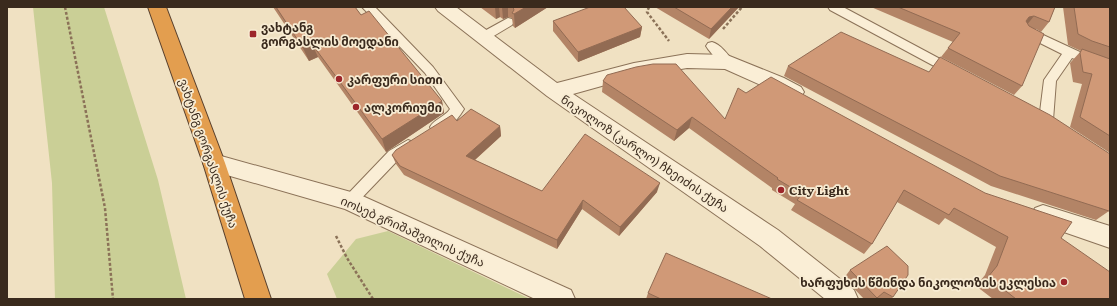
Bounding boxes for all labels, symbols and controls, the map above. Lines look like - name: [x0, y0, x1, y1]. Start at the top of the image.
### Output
- place label: ვახტანგ გორგასლის მოედანი: [261, 18, 399, 50]
- marker: ვახტანგ გორგასლის მოედანი: [248, 29, 258, 39]
- place label: კარფური სითი: [347, 70, 443, 88]
- marker: კარფური სითი: [334, 74, 344, 84]
- street label: ვახტანგ გორგასლის ქუჩა: [175, 76, 243, 230]
- street label: ნიკოლოზ (კარლო) ჩხეიძის ქუჩა: [557, 90, 733, 216]
- place label: ალკორიუმი: [364, 98, 442, 116]
- marker: ალკორიუმი: [351, 102, 361, 112]
- place label: City Light: [789, 181, 850, 199]
- marker: City Light: [776, 185, 786, 195]
- street label: იოსებ გრიშაშვილის ქუჩა: [338, 191, 488, 271]
- place label: ხარფუხის წმინდა ნიკოლოზის ეკლესია: [800, 273, 1056, 291]
- marker: ხარფუხის წმინდა ნიკოლოზის ეკლესია: [1059, 277, 1069, 287]

